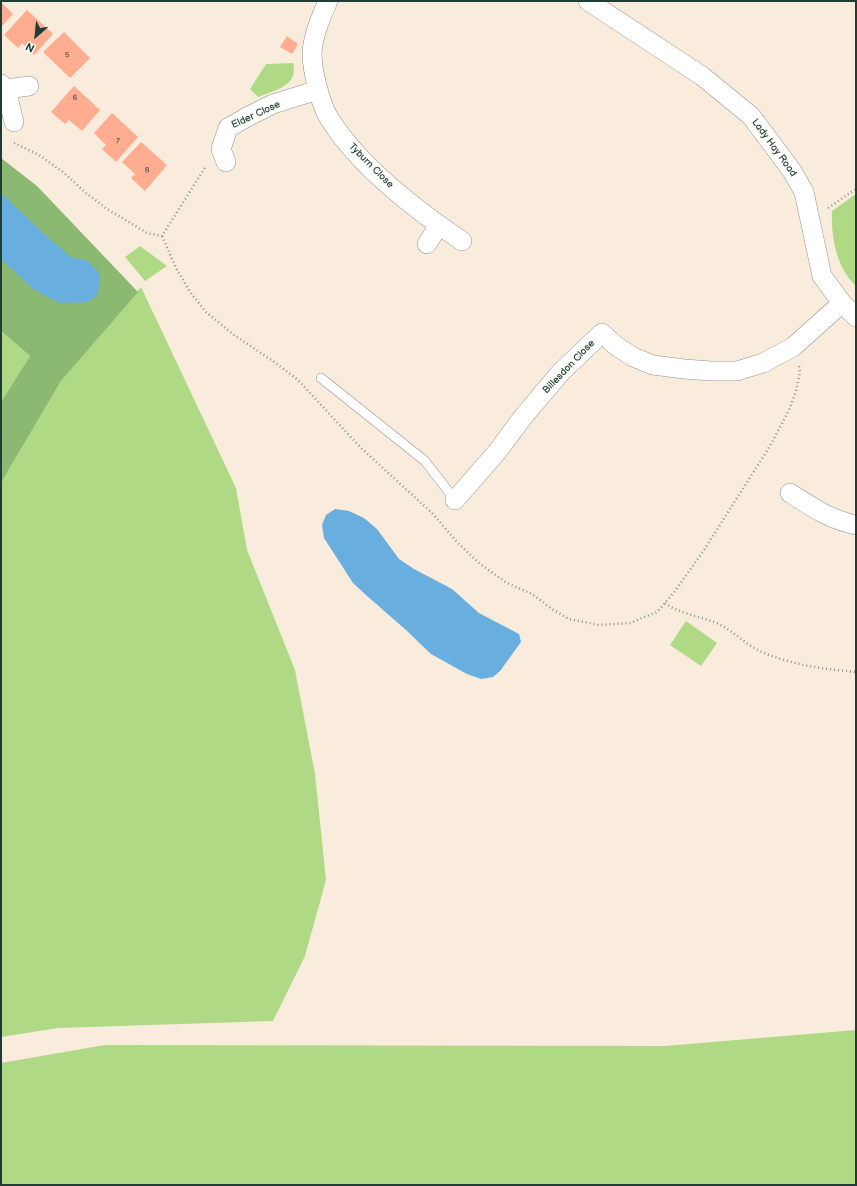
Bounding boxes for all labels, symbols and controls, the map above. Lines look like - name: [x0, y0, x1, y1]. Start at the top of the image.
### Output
- north arrow: [16, 16, 56, 56]
- text: N: [24, 39, 37, 55]
- house number: 5: [65, 50, 69, 60]
- house number: 6: [73, 93, 77, 103]
- street label: Elder Close: [230, 98, 282, 132]
- street label: Lady Hay Road: [749, 117, 799, 179]
- house number: 7: [116, 136, 120, 146]
- street label: Tyburn Close: [346, 141, 396, 191]
- house number: 8: [145, 165, 149, 175]
- street label: Billesdon Close: [540, 338, 598, 396]

